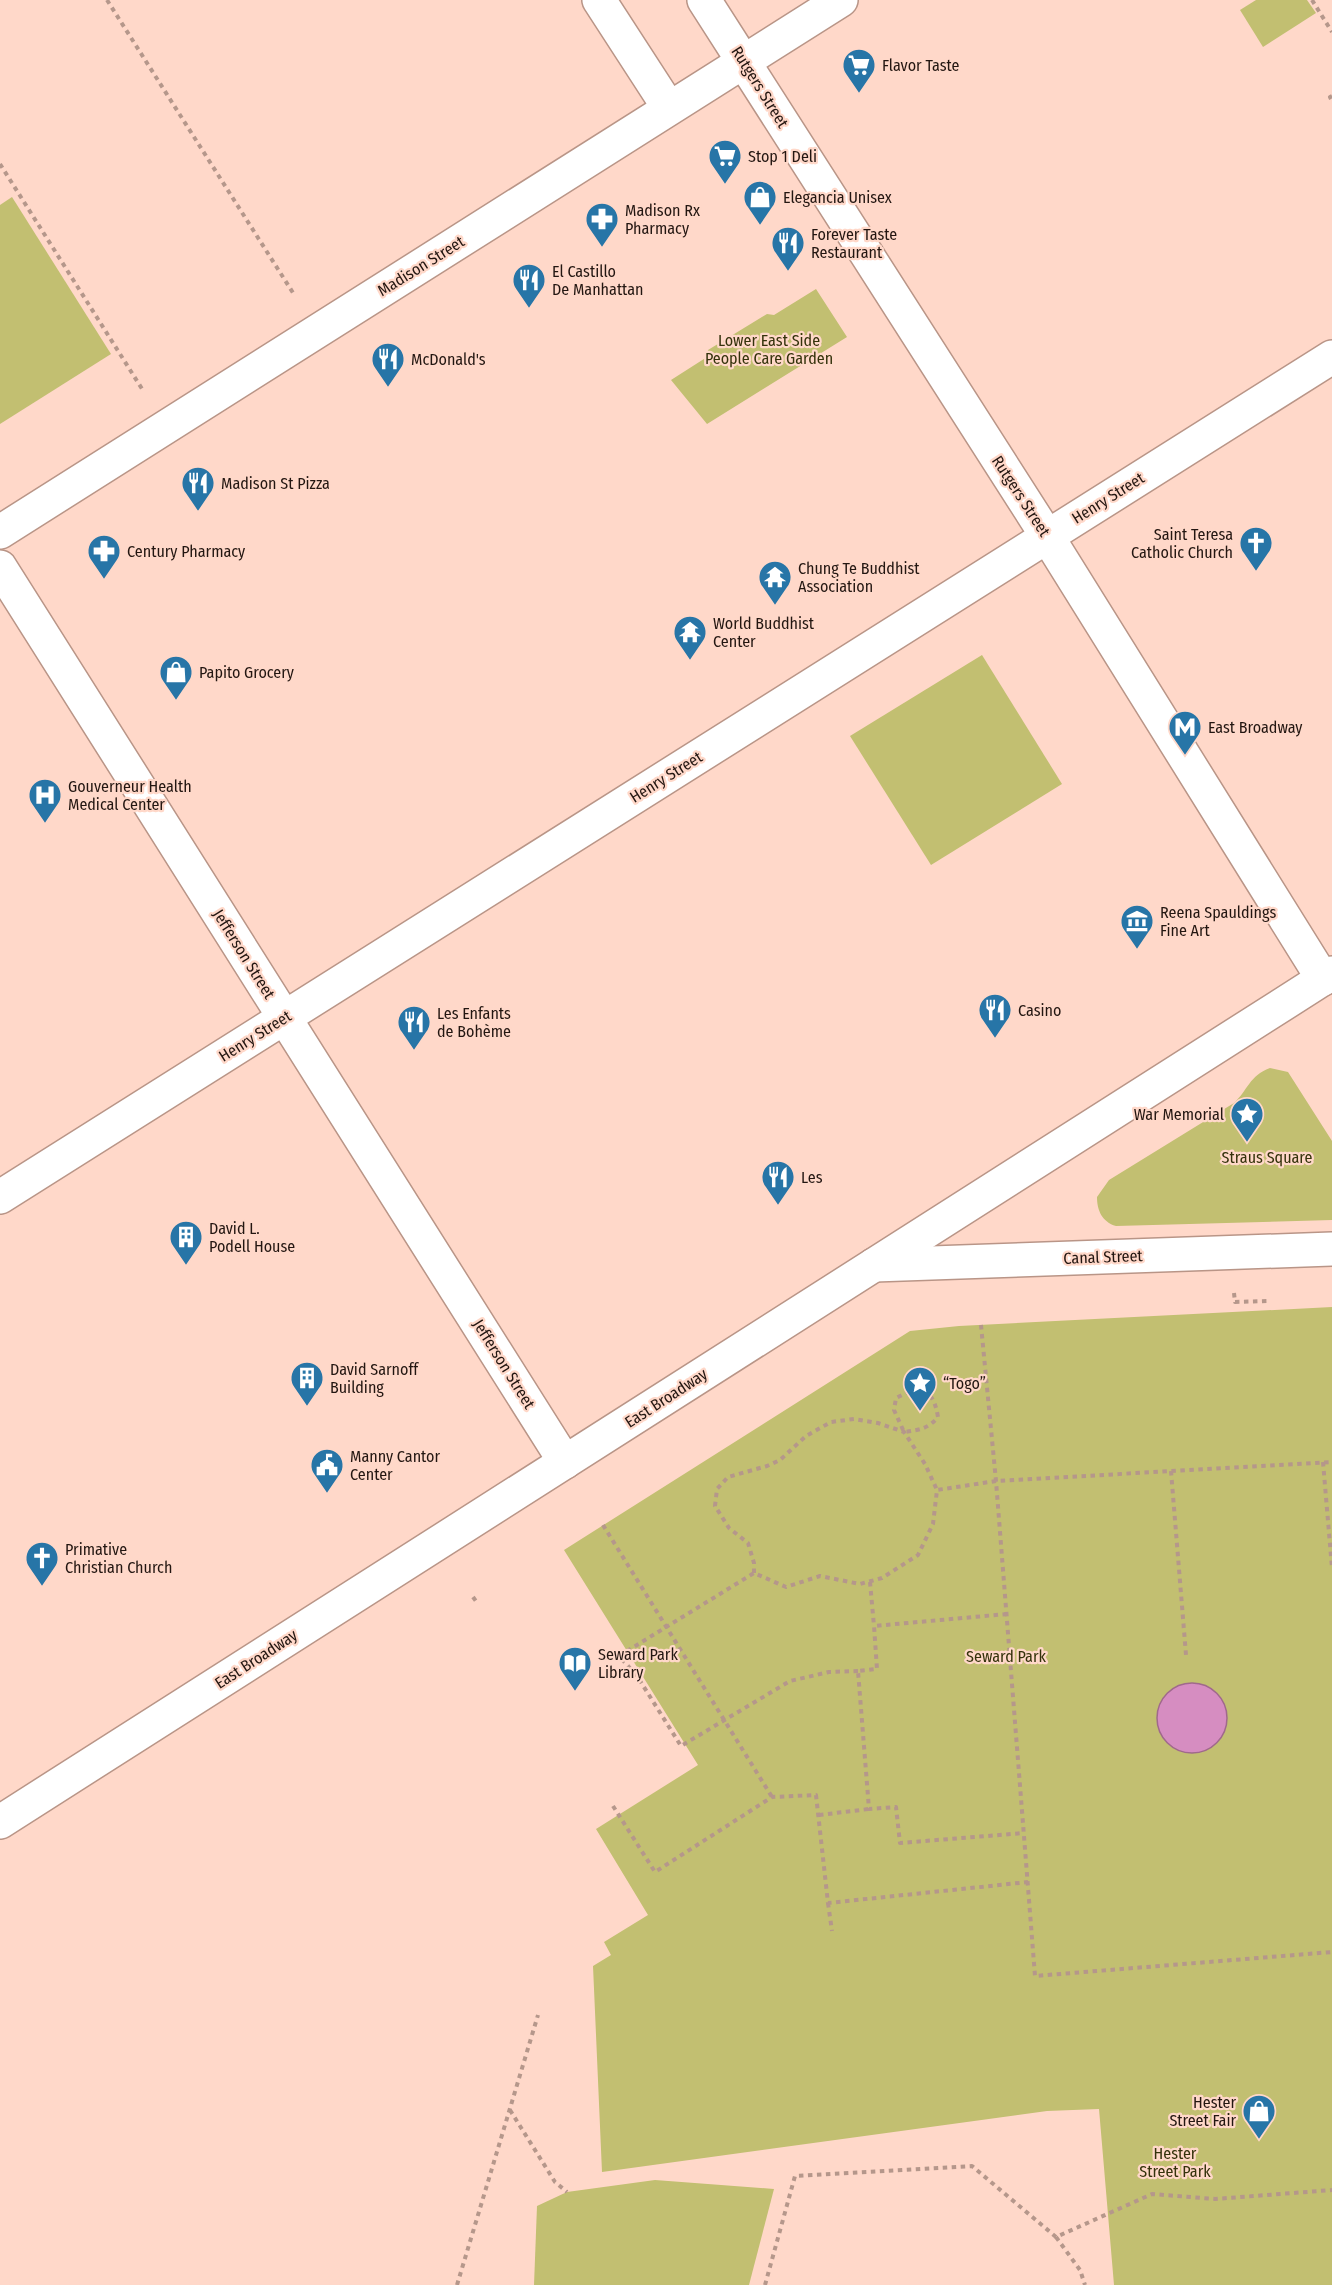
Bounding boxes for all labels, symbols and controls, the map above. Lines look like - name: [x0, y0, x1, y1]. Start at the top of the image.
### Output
- street label: Rutgers Street: [727, 43, 793, 132]
- supermarket icon: Flavor Taste: [841, 47, 877, 94]
- place label: Flavor Taste: [882, 56, 960, 75]
- supermarket icon: Stop 1 Deli: [707, 138, 743, 185]
- place label: Stop 1 Deli: [748, 147, 817, 166]
- shop icon: Elegancia Unisex: [742, 179, 778, 226]
- place label: Elegancia Unisex: [783, 188, 892, 207]
- pharmacy icon: Madison Rx Pharmacy: [584, 201, 620, 248]
- place label: Madison Rx Pharmacy: [625, 201, 700, 238]
- restaurant icon: Forever Taste Restaurant: [770, 225, 806, 272]
- place label: Forever Taste Restaurant: [811, 225, 897, 262]
- street label: Madison Street: [374, 231, 468, 300]
- restaurant icon: El Castillo De Manhattan: [511, 262, 547, 309]
- place label: El Castillo De Manhattan: [552, 262, 644, 299]
- park label: Lower East Side People Care Garden: [705, 331, 833, 368]
- restaurant icon: McDonald's: [370, 341, 406, 388]
- place label: McDonald's: [411, 350, 486, 369]
- street label: Rutgers Street: [988, 452, 1055, 541]
- restaurant icon: Madison St Pizza: [180, 465, 216, 512]
- street label: Henry Street: [1068, 468, 1148, 528]
- place label: Madison St Pizza: [221, 474, 330, 493]
- place label: Saint Teresa Catholic Church: [1131, 525, 1233, 562]
- church icon: Saint Teresa Catholic Church: [1238, 525, 1274, 572]
- pharmacy icon: Century Pharmacy: [86, 533, 122, 580]
- place label: Century Pharmacy: [127, 542, 246, 561]
- temple icon: Chung Te Buddhist Association: [757, 559, 793, 606]
- place label: Chung Te Buddhist Association: [798, 559, 920, 596]
- temple icon: World Buddhist Center: [672, 614, 708, 661]
- place label: World Buddhist Center: [713, 614, 815, 651]
- shop icon: Papito Grocery: [158, 654, 194, 701]
- place label: Papito Grocery: [199, 663, 295, 682]
- metro station icon: East Broadway: [1167, 709, 1203, 756]
- place label: East Broadway: [1208, 718, 1303, 737]
- street label: Henry Street: [626, 747, 706, 807]
- hospital icon: Gouverneur Health Medical Center: [27, 777, 63, 824]
- place label: Gouverneur Health Medical Center: [68, 777, 192, 814]
- museum icon: Reena Spauldings Fine Art: [1119, 903, 1155, 950]
- place label: Reena Spauldings Fine Art: [1160, 903, 1276, 940]
- street label: Jefferson Street: [209, 906, 279, 1003]
- restaurant icon: Casino: [977, 992, 1013, 1039]
- place label: Casino: [1018, 1001, 1061, 1020]
- restaurant icon: Les Enfants de Bohème: [396, 1004, 432, 1051]
- place label: Les Enfants de Bohème: [437, 1004, 511, 1041]
- street label: Henry Street: [215, 1006, 295, 1066]
- place icon: War Memorial: [1229, 1096, 1265, 1143]
- place label: War Memorial: [1134, 1105, 1224, 1124]
- park label: Straus Square: [1222, 1148, 1312, 1167]
- restaurant icon: Les: [760, 1159, 796, 1206]
- place label: Les: [801, 1168, 823, 1187]
- building icon: David L. Podell House: [168, 1219, 204, 1266]
- place label: David L. Podell House: [209, 1219, 295, 1256]
- street label: Canal Street: [1063, 1246, 1144, 1268]
- street label: Jefferson Street: [469, 1316, 539, 1413]
- building icon: David Sarnoff Building: [289, 1360, 325, 1407]
- place label: David Sarnoff Building: [330, 1360, 419, 1397]
- street label: East Broadway: [621, 1364, 712, 1432]
- place icon: “Togo”: [902, 1365, 938, 1412]
- place label: “Togo”: [943, 1374, 986, 1393]
- public building icon: Manny Cantor Center: [309, 1447, 345, 1494]
- place label: Manny Cantor Center: [350, 1447, 441, 1484]
- church icon: Primative Christian Church: [24, 1540, 60, 1587]
- place label: Primative Christian Church: [65, 1540, 172, 1577]
- street label: East Broadway: [211, 1625, 302, 1693]
- library icon: Seward Park Library: [557, 1645, 593, 1692]
- place label: Seward Park Library: [598, 1645, 678, 1682]
- park label: Seward Park: [966, 1647, 1046, 1666]
- place label: Hester Street Fair: [1169, 2093, 1236, 2130]
- shop icon: Hester Street Fair: [1241, 2093, 1277, 2140]
- park label: Hester Street Park: [1139, 2144, 1211, 2181]

